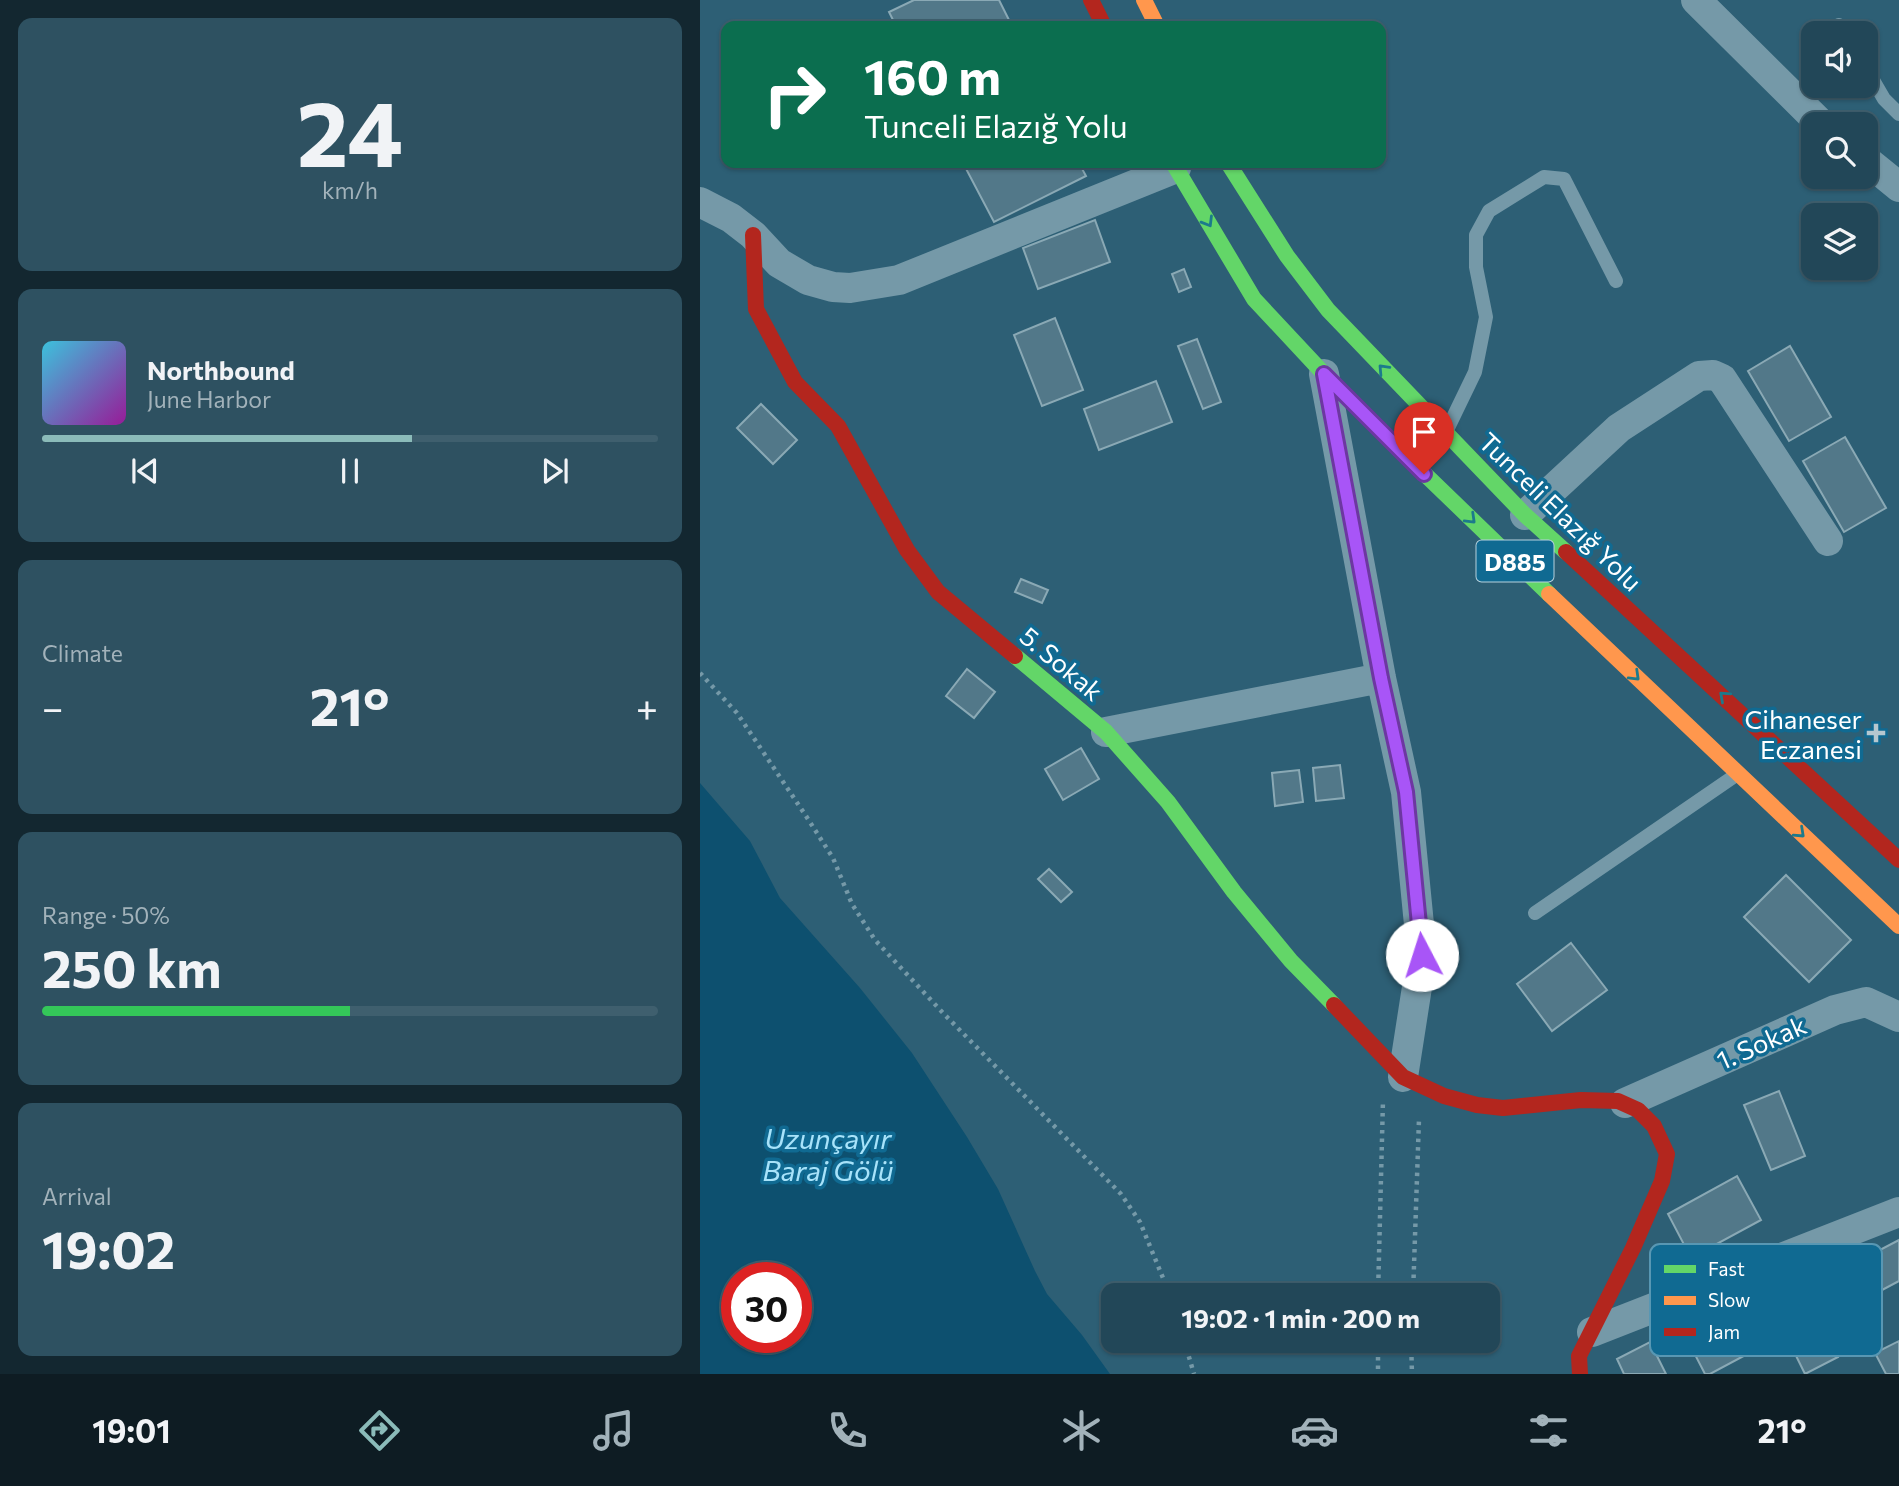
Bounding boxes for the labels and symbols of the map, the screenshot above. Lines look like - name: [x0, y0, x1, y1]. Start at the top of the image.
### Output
- one-way arrow: [1200, 214, 1213, 227]
- one-way arrow: [1379, 364, 1392, 377]
- pin: [1394, 402, 1454, 474]
- street label: Tunceli Elazığ Yolu: [1473, 425, 1649, 597]
- one-way arrow: [1463, 510, 1476, 523]
- road number: D885: [1476, 540, 1554, 582]
- street label: 5. Sokak: [1014, 620, 1110, 706]
- one-way arrow: [1627, 668, 1640, 681]
- one-way arrow: [1719, 692, 1732, 704]
- place label: Cihaneser Eczanesi: [1744, 703, 1862, 764]
- marker: Cihaneser Eczanesi: [1868, 725, 1884, 741]
- one-way arrow: [1792, 825, 1805, 837]
- position arrow: [1385, 918, 1459, 992]
- street label: 1. Sokak: [1711, 1009, 1811, 1075]
- water label: Uzunçayır Baraj Gölü: [763, 1121, 894, 1187]
- legend: [1650, 1244, 1882, 1356]
- text: Fast: [1708, 1257, 1745, 1280]
- speed limit sign: 30: [721, 1262, 812, 1353]
- text: Slow: [1708, 1288, 1750, 1311]
- text: Jam: [1708, 1320, 1740, 1343]

